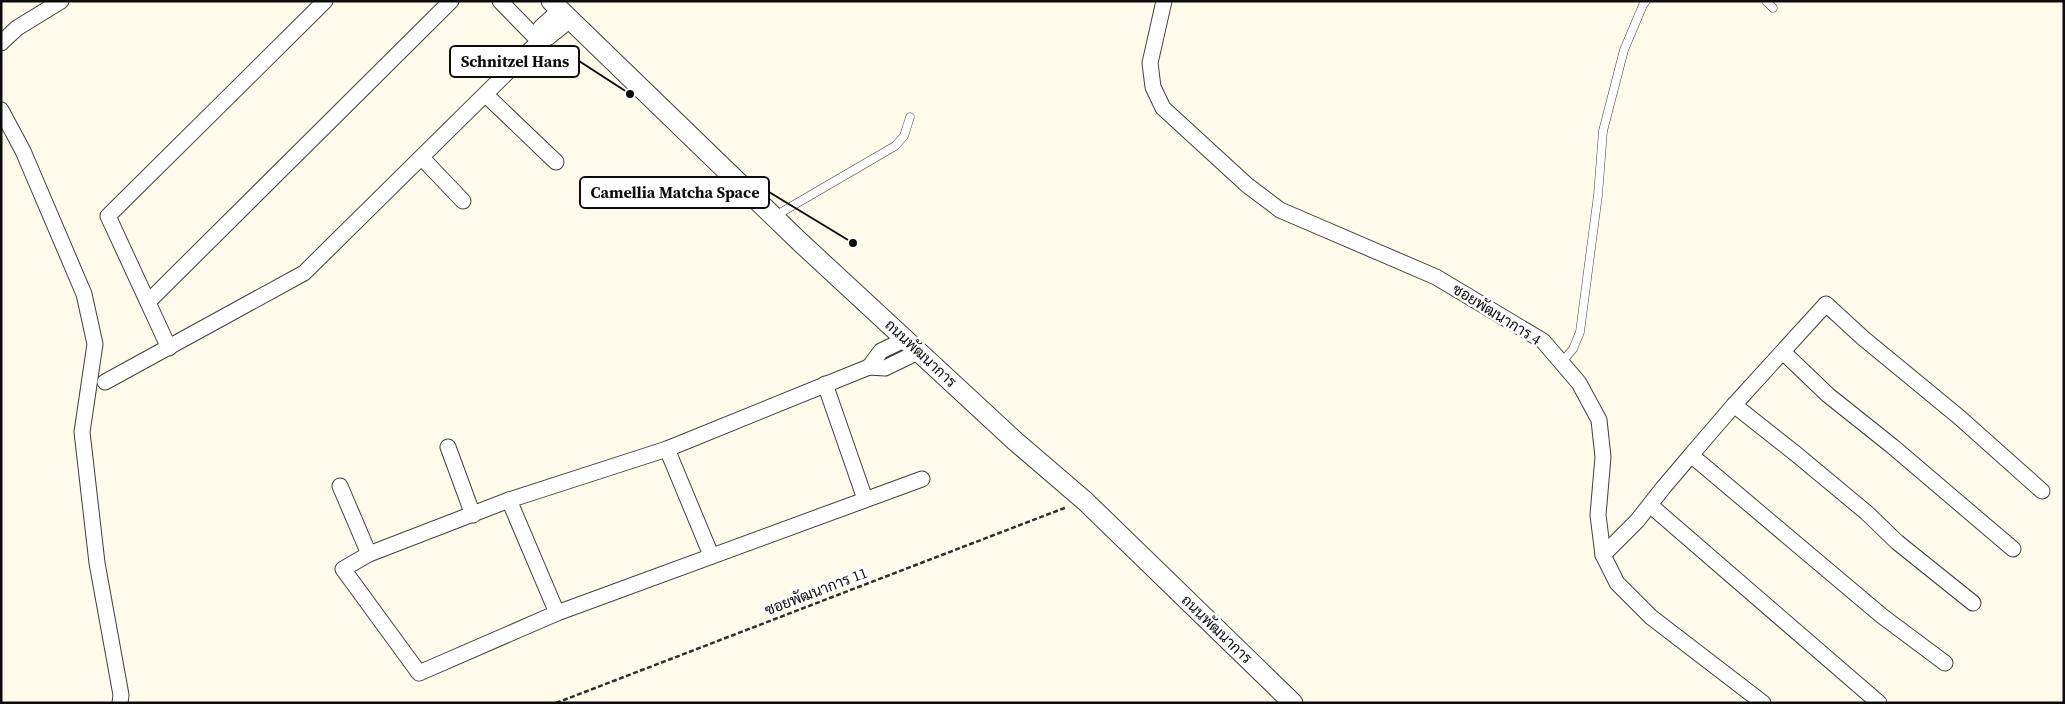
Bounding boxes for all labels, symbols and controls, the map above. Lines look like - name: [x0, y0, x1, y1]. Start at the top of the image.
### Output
- callout: Schnitzel Hans: [450, 46, 579, 77]
- text: Schnitzel Hans: [461, 50, 569, 72]
- callout: Camellia Matcha Space: [580, 177, 769, 208]
- text: Camellia Matcha Space: [590, 181, 760, 203]
- street label: ซอยพัฒนาการ 4: [1449, 278, 1546, 350]
- street label: ถนนพัฒนาการ: [881, 314, 961, 392]
- street label: ซอยพัฒนาการ 11: [762, 562, 870, 620]
- street label: ถนนพัฒนาการ: [1177, 590, 1257, 668]

